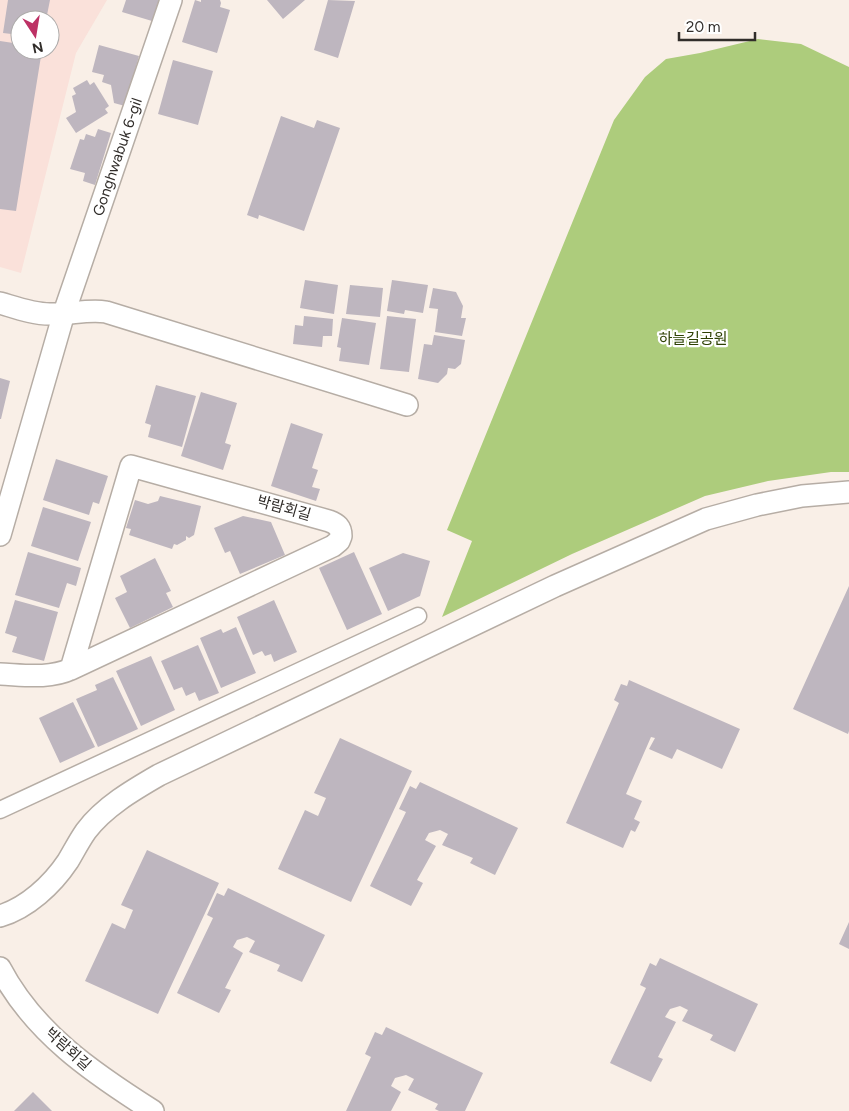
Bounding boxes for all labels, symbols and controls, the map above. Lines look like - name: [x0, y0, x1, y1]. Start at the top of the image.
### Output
- north arrow: [10, 10, 60, 60]
- scale bar: [679, 10, 755, 42]
- text: 20 m: [686, 18, 720, 36]
- text: N: [31, 38, 45, 57]
- street label: Gonghwabuk 6-gil: [89, 96, 146, 218]
- park label: 하늘길공원: [658, 330, 728, 348]
- street label: 박람회길: [255, 492, 313, 524]
- street label: 박람회길: [41, 1024, 95, 1074]

